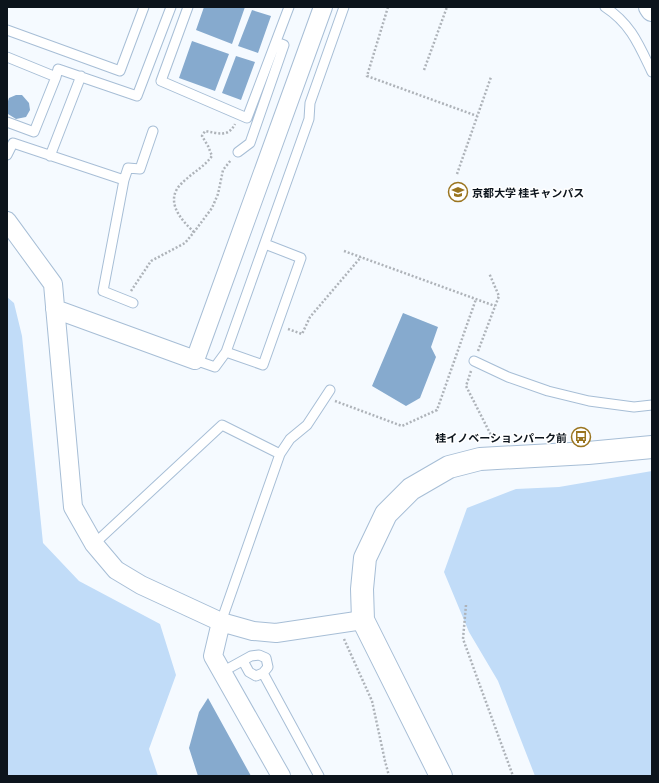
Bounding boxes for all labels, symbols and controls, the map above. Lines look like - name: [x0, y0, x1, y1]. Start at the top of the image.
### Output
- school or university icon: 京都大学 桂キャンパス: [447, 181, 469, 203]
- place label: 京都大学 桂キャンパス: [472, 184, 584, 200]
- bus stop icon: 桂イノベーションパーク前: [570, 426, 592, 448]
- place label: 桂イノベーションパーク前: [435, 429, 567, 445]

